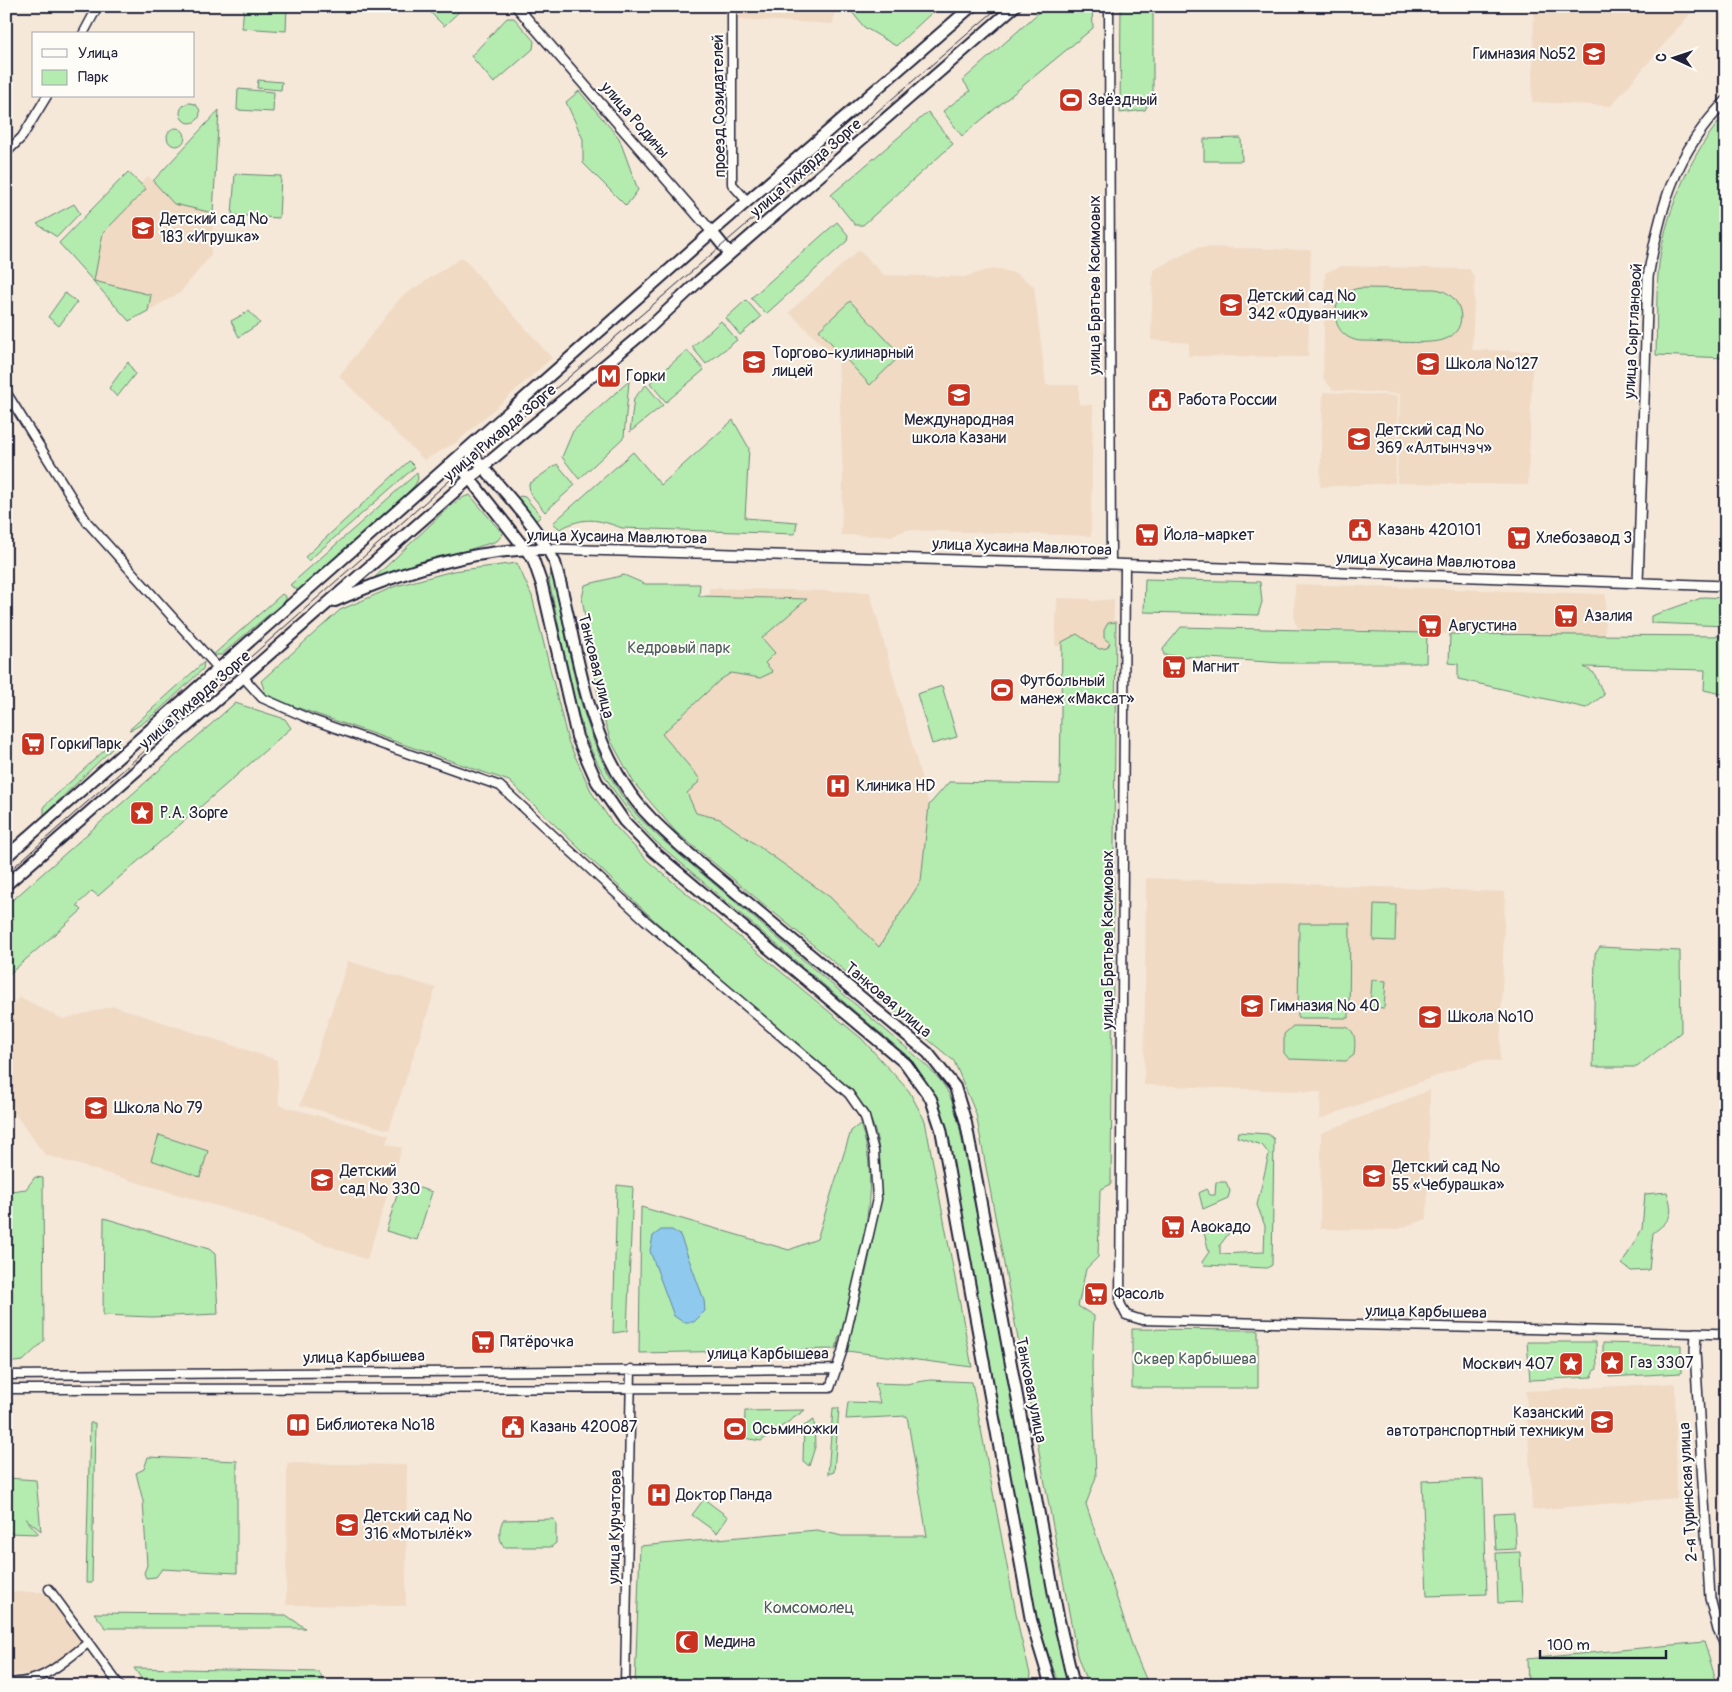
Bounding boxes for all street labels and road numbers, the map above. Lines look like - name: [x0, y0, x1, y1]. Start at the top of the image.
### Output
- street label: проезд Созидателей: [708, 34, 730, 178]
- street label: улица Родины: [596, 77, 674, 162]
- street label: улица Рихарда Зорге: [745, 114, 866, 222]
- street label: улица Братьев Касимовых: [1085, 195, 1105, 376]
- street label: улица Сыртлановой: [1619, 263, 1647, 400]
- street label: улица Рихарда Зорге: [439, 380, 561, 487]
- street label: улица Хусаина Мавлютова: [526, 525, 707, 549]
- street label: улица Хусаина Мавлютова: [931, 534, 1112, 560]
- street label: улица Хусаина Мавлютова: [1335, 548, 1516, 574]
- street label: Танковая улица: [573, 612, 619, 720]
- street label: улица Рихарда Зорге: [134, 646, 255, 754]
- street label: улица Братьев Касимовых: [1098, 850, 1118, 1031]
- street label: Танковая улица: [840, 958, 936, 1042]
- street label: улица Карбышева: [1364, 1301, 1487, 1323]
- street label: Танковая улица: [1011, 1335, 1051, 1445]
- street label: улица Карбышева: [706, 1344, 829, 1364]
- street label: улица Карбышева: [302, 1346, 425, 1368]
- street label: 2-я Туринская улица: [1674, 1422, 1702, 1562]
- street label: улица Курчатова: [604, 1470, 626, 1585]

